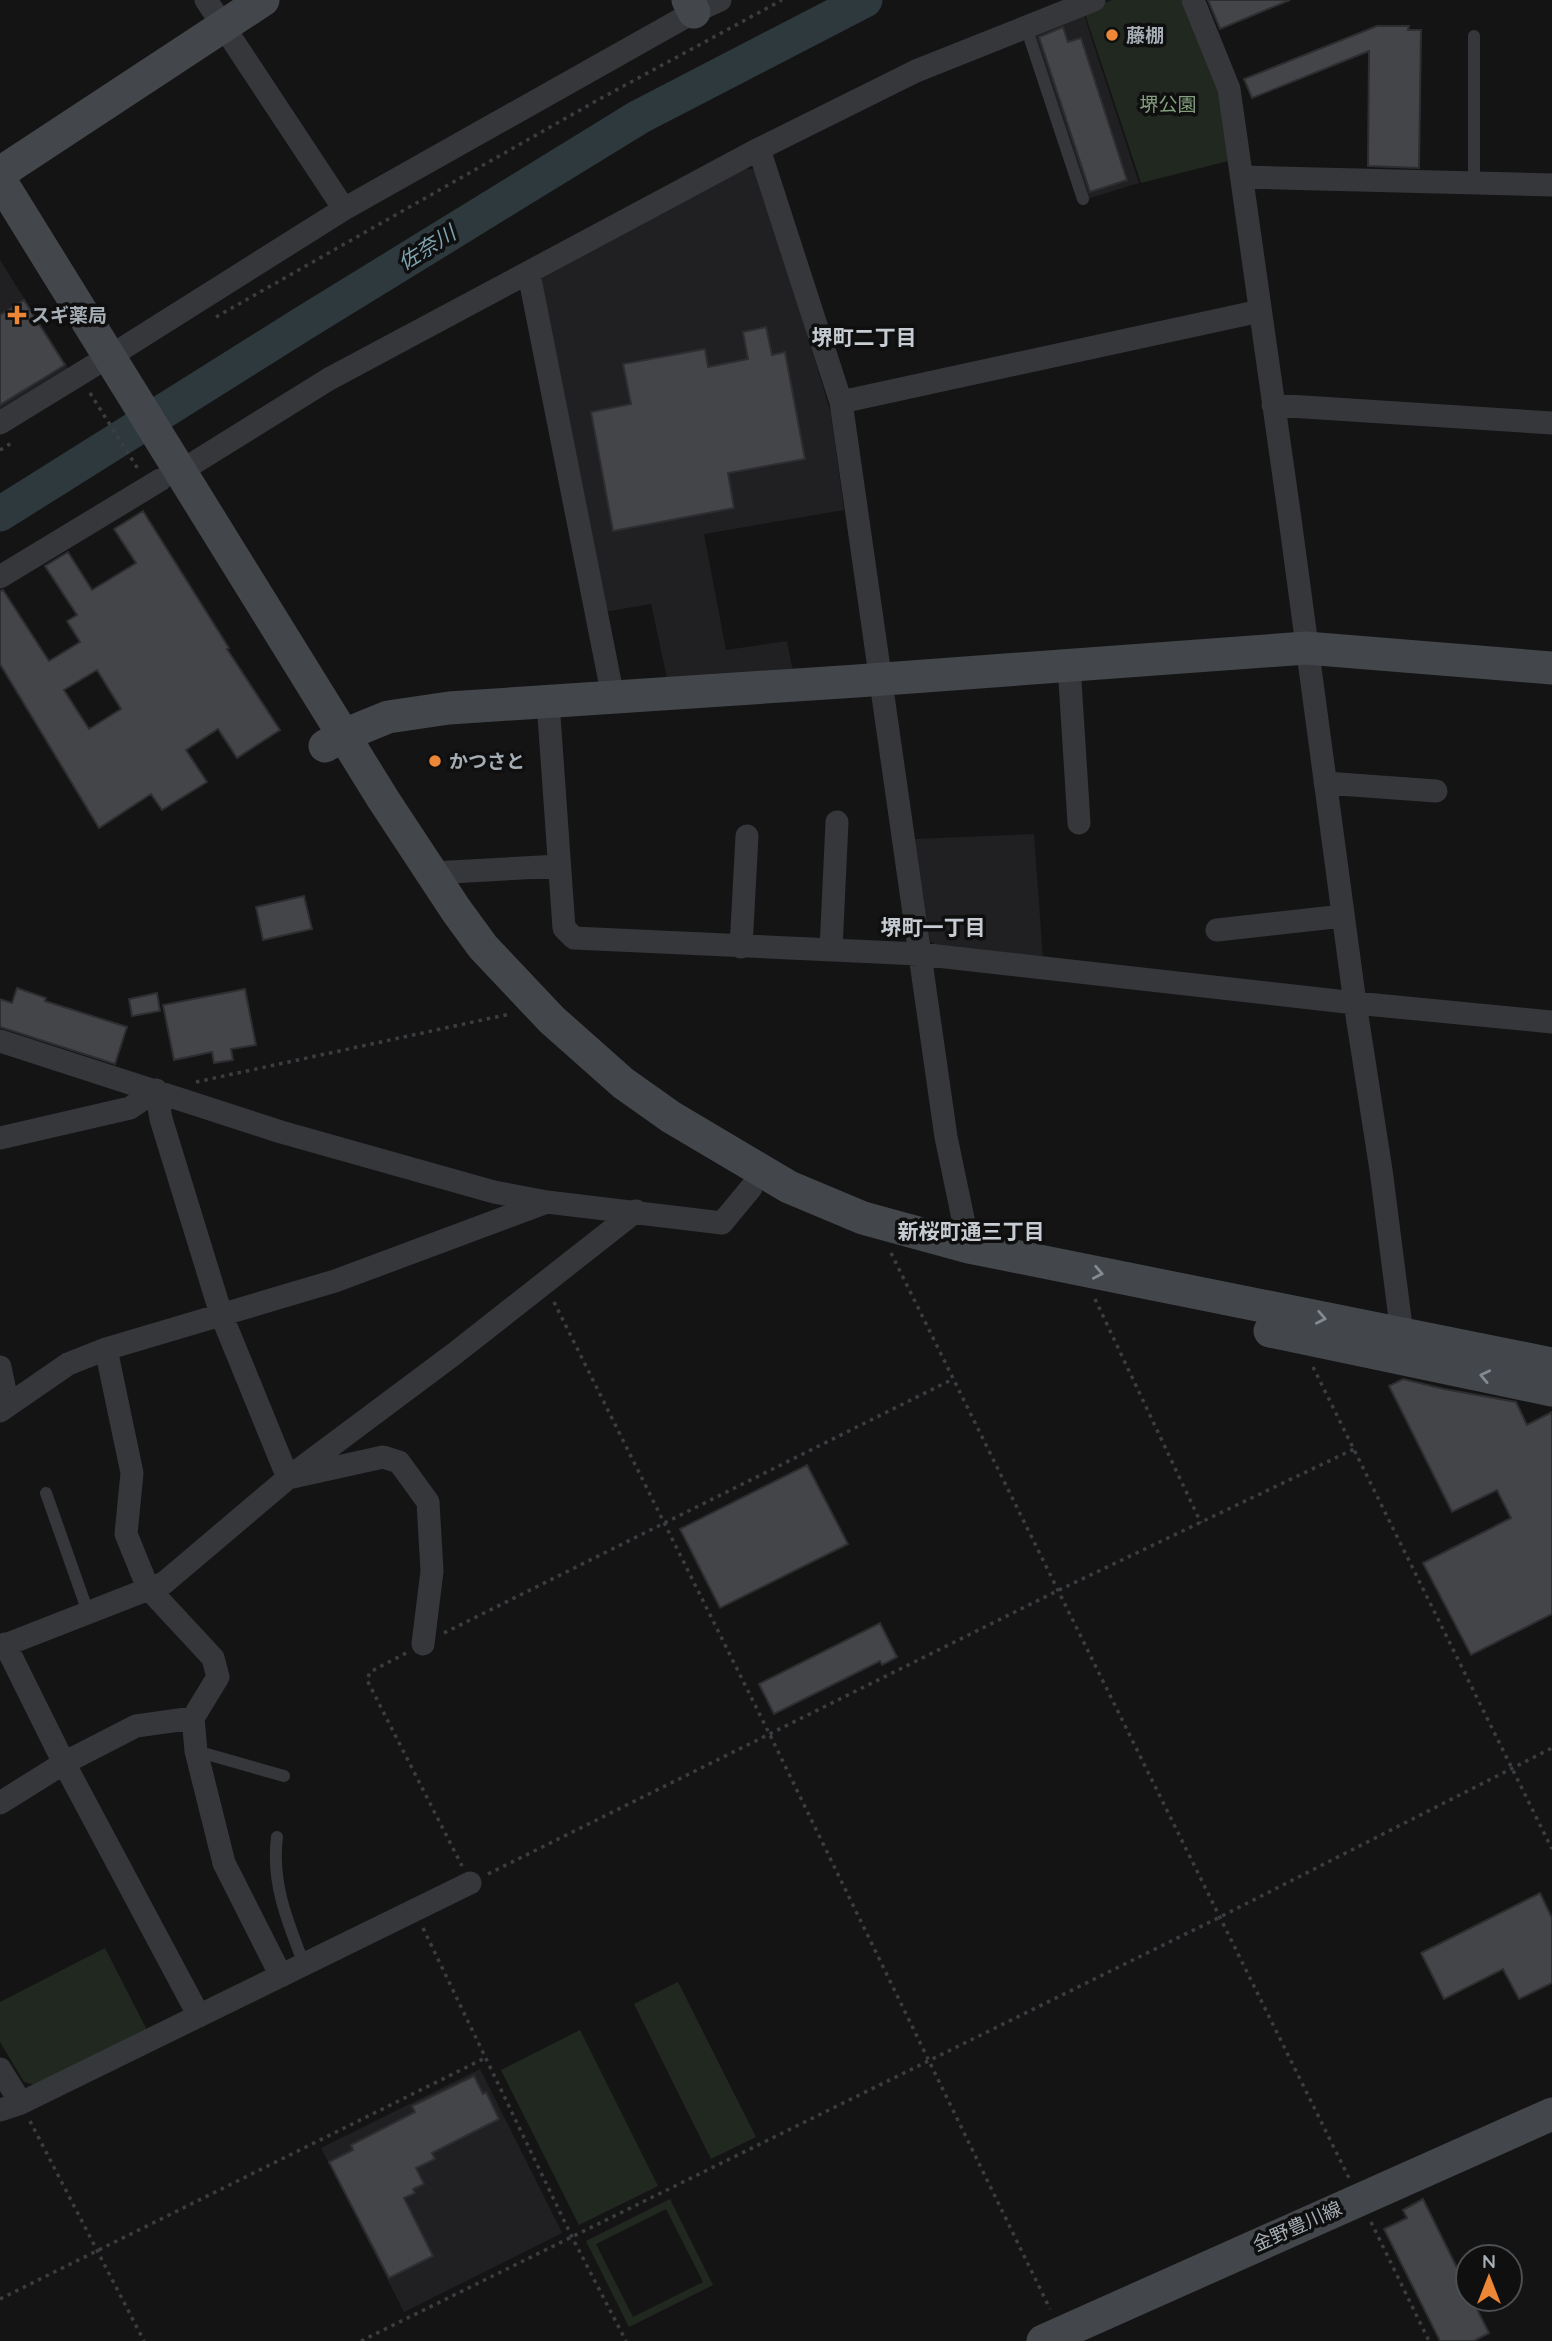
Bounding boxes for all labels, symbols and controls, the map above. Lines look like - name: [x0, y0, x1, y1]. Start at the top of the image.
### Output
- place label: 藤棚: [1126, 23, 1164, 47]
- marker: 藤棚: [1104, 27, 1120, 43]
- park label: 堺公園: [1139, 92, 1197, 116]
- water label: 佐奈川: [393, 218, 462, 275]
- place label: スギ薬局: [31, 303, 107, 327]
- marker: スギ薬局: [9, 307, 25, 323]
- district label: 堺町二丁目: [812, 324, 917, 350]
- place label: かつさと: [449, 749, 525, 773]
- marker: かつさと: [427, 753, 443, 769]
- district label: 堺町一丁目: [881, 914, 986, 940]
- district label: 新桜町通三丁目: [898, 1218, 1045, 1244]
- one-way arrow: [1092, 1264, 1104, 1279]
- one-way arrow: [1315, 1309, 1327, 1324]
- one-way arrow: [1479, 1370, 1491, 1385]
- street label: 金野豊川線: [1249, 2196, 1345, 2256]
- north arrow: [1454, 2243, 1524, 2313]
- text: N: [1482, 2249, 1496, 2273]

